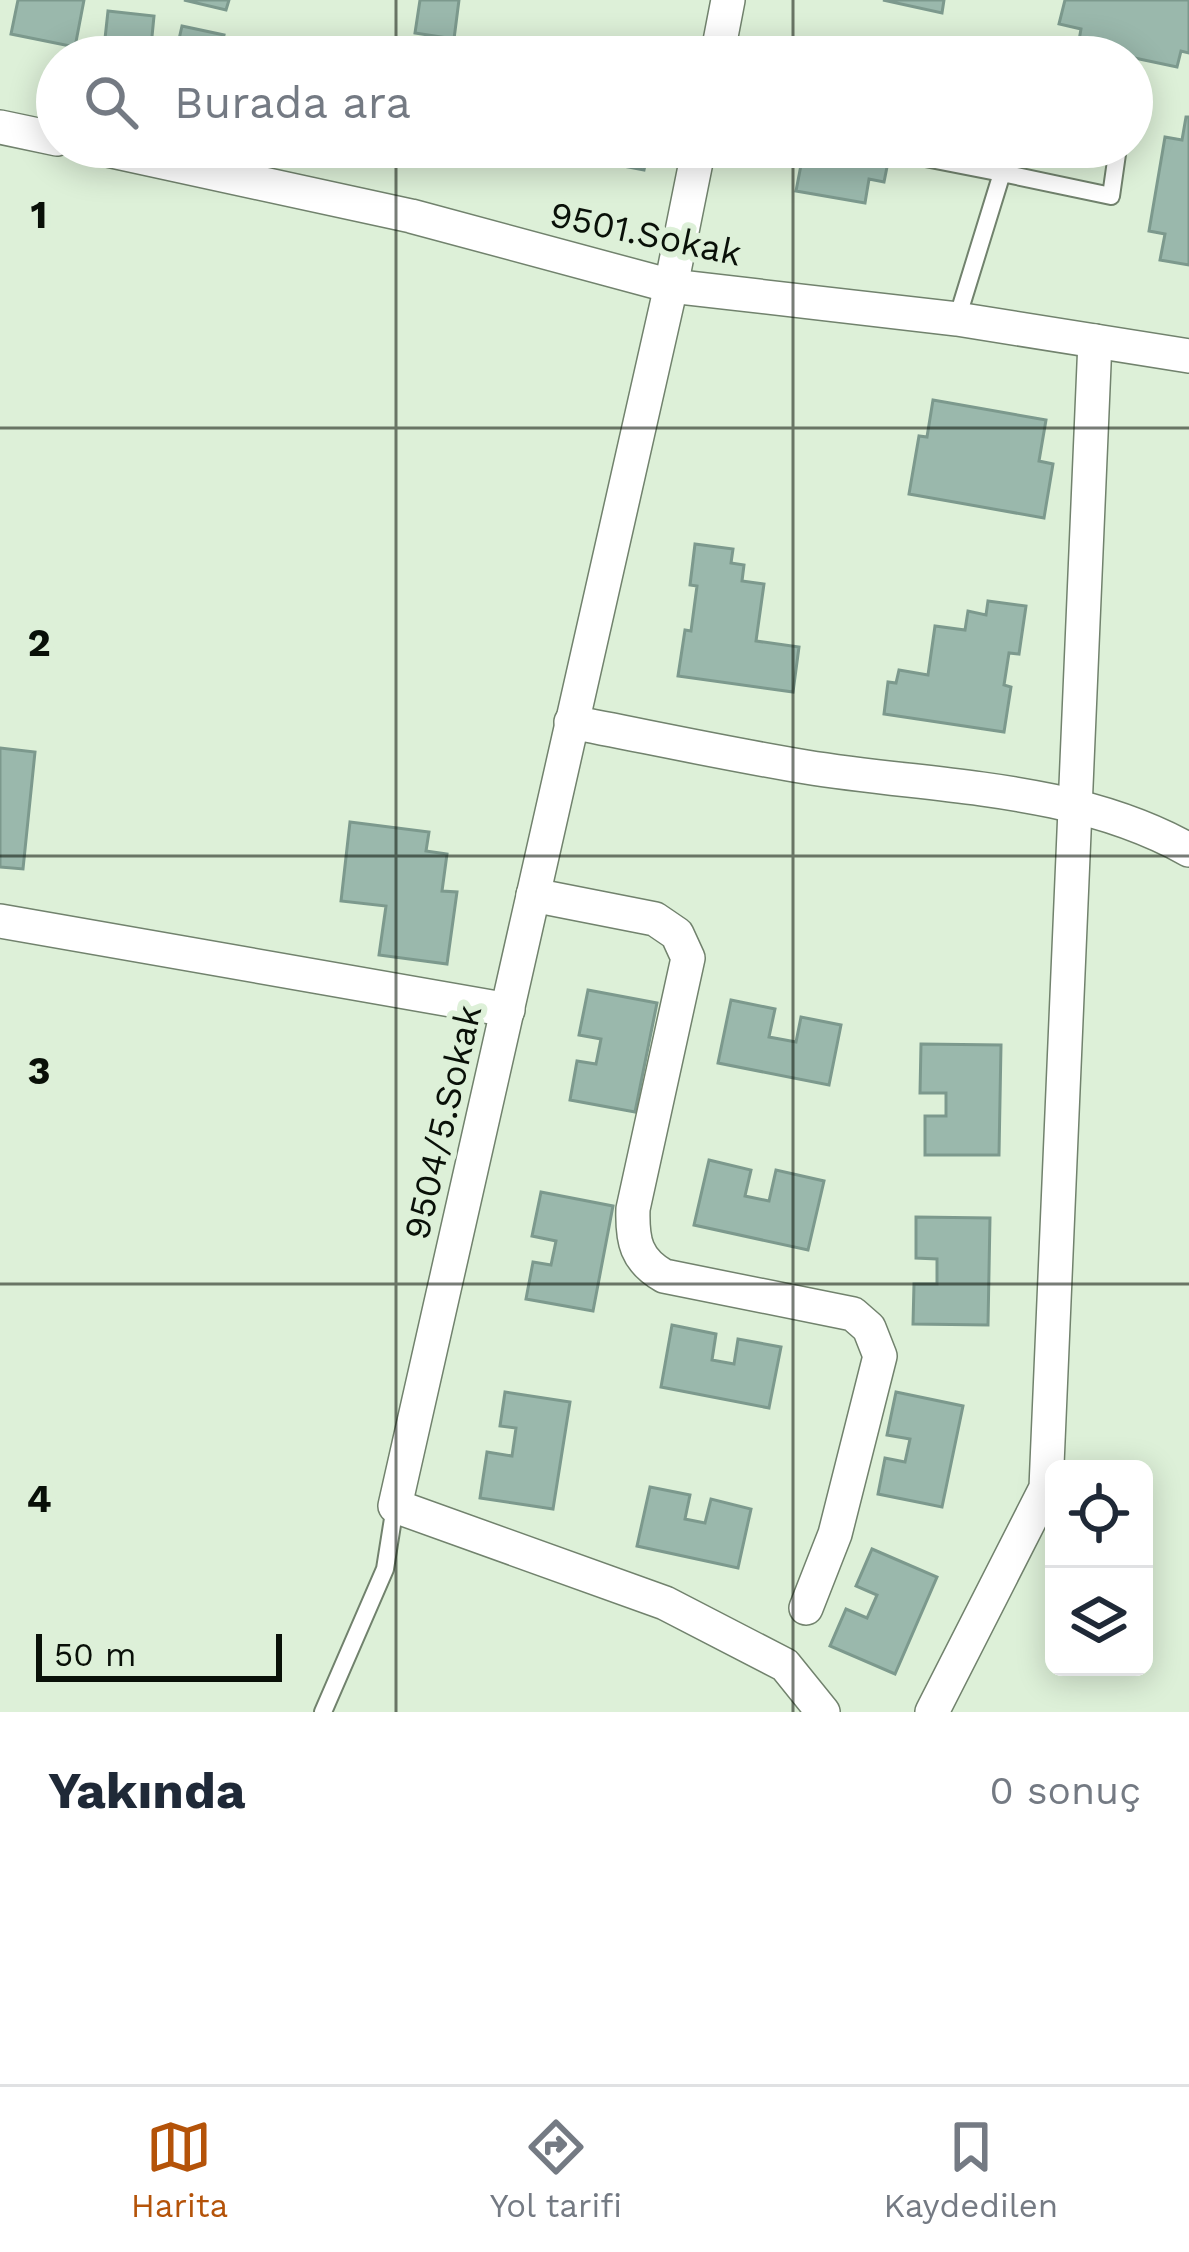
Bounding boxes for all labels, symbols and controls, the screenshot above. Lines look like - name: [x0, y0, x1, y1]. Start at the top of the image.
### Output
- search box: [36, 36, 1153, 168]
- icon: search: [78, 69, 144, 135]
- text: Burada ara: [174, 76, 411, 129]
- text: 1: [31, 192, 47, 237]
- street label: 9501.Sokak: [546, 193, 745, 275]
- text: 2: [27, 620, 51, 665]
- street label: 9504/5.Sokak: [396, 1001, 490, 1244]
- text: 3: [27, 1048, 51, 1093]
- map controls: [1045, 1460, 1153, 1676]
- button: locate: [1045, 1460, 1153, 1568]
- text: 4: [26, 1476, 52, 1521]
- button: layers: [1045, 1568, 1153, 1676]
- scale bar: [36, 1628, 282, 1681]
- text: 50 m: [54, 1635, 136, 1674]
- text: Yakında: [48, 1761, 245, 1820]
- text: 0 sonuç: [989, 1768, 1141, 1813]
- tab: Harita: [131, 2114, 228, 2225]
- tab: Yol tarifi: [490, 2114, 622, 2225]
- tab: Kaydedilen: [884, 2114, 1058, 2225]

